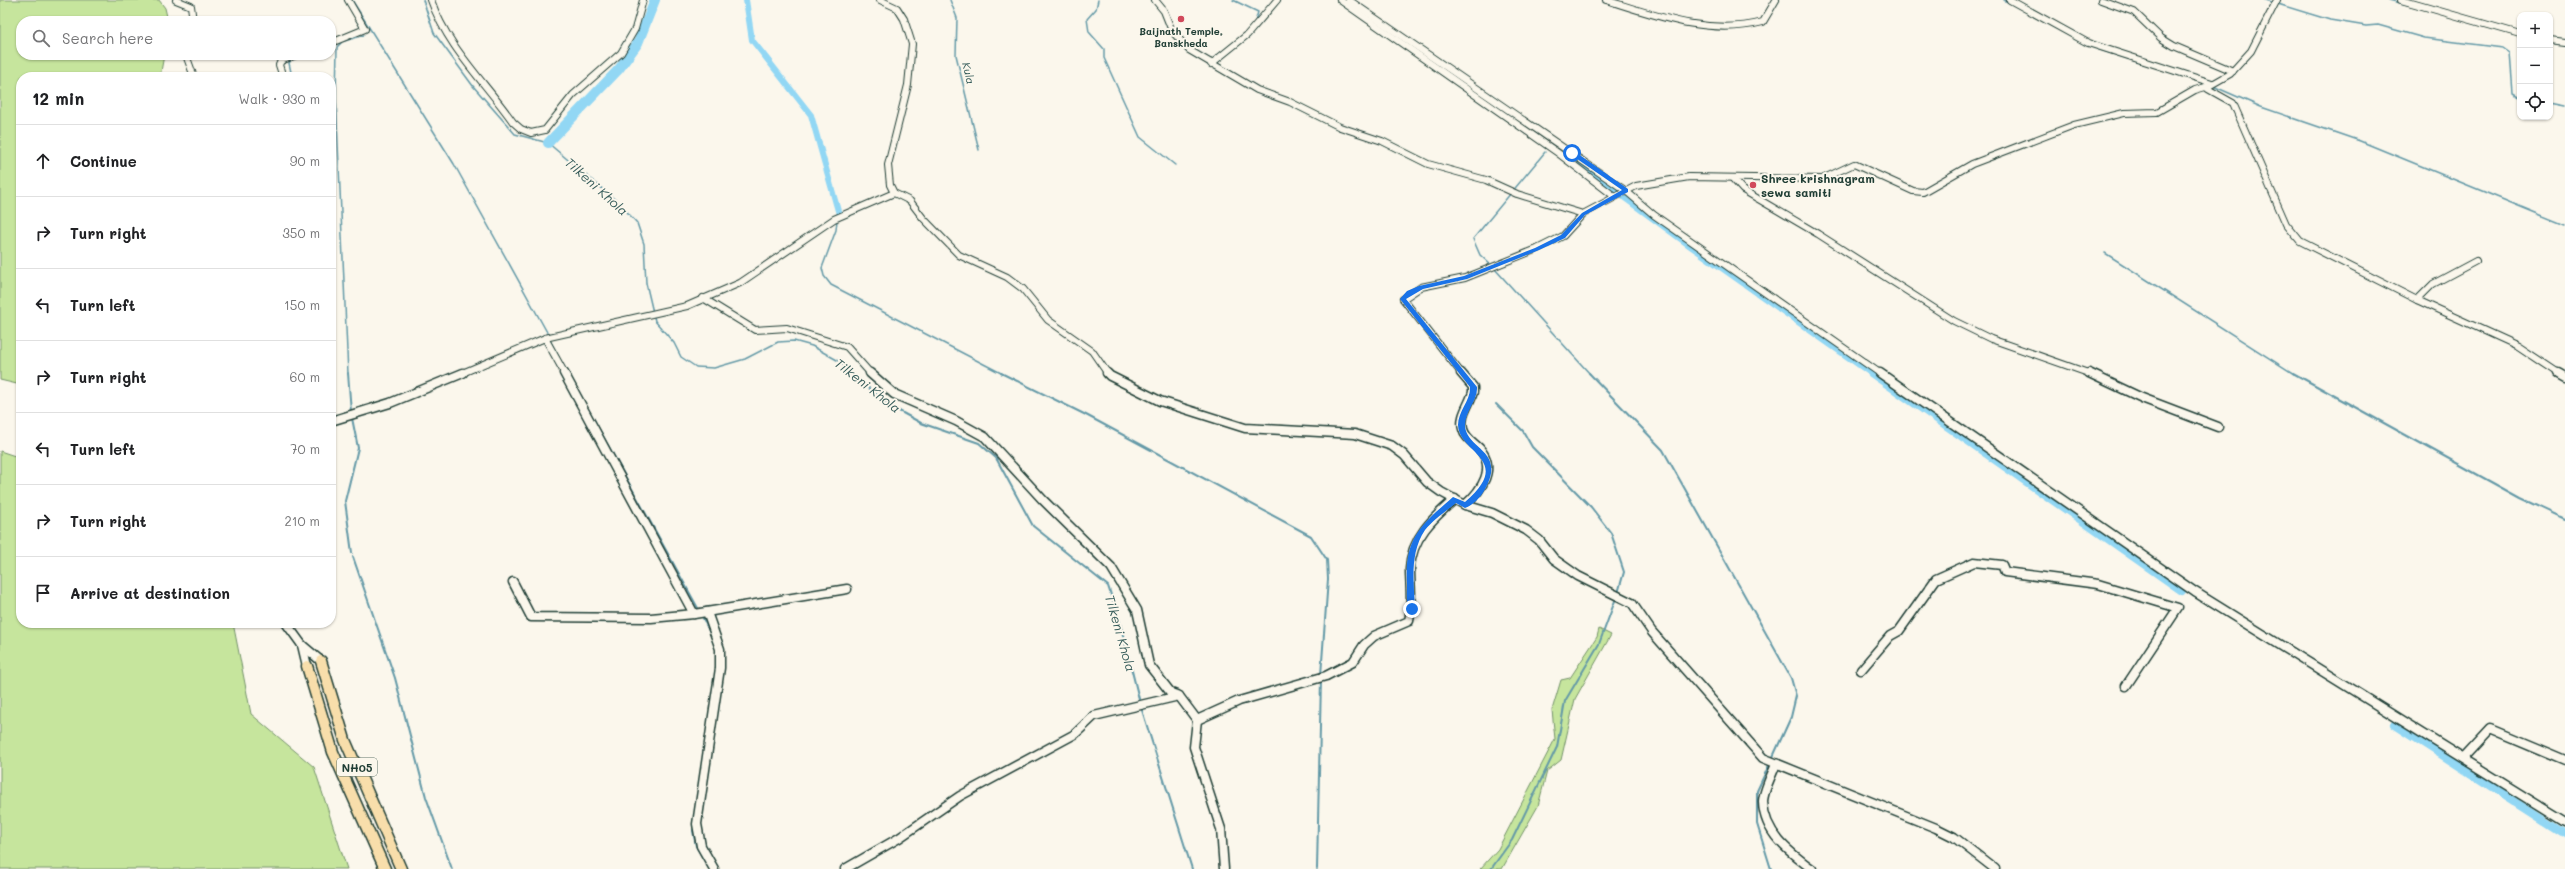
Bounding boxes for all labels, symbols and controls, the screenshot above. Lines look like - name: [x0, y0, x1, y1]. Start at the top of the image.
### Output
- map controls: [2517, 12, 2553, 120]
- button: +: [2517, 12, 2553, 48]
- marker: Baijnath Temple, Banskheda: [1176, 14, 1186, 24]
- search box: [16, 16, 336, 60]
- place label: Baijnath Temple, Banskheda: [1139, 24, 1223, 50]
- icon: search: [30, 27, 52, 49]
- text: Search here: [62, 28, 153, 48]
- button: −: [2517, 48, 2553, 84]
- water label: Kula: [959, 60, 979, 86]
- button: locate: [2517, 84, 2553, 120]
- text: 12 min: [32, 87, 84, 109]
- text: Walk · 930 m: [238, 90, 320, 107]
- route start: [1563, 144, 1581, 162]
- icon: ahead: [32, 150, 54, 172]
- text: Continue: [70, 151, 137, 171]
- text: 90 m: [290, 152, 320, 169]
- water label: Tilkeni Khola: [562, 153, 632, 219]
- place label: Shree krishnagram sewa samiti: [1761, 170, 1875, 200]
- marker: Shree krishnagram sewa samiti: [1748, 180, 1758, 190]
- icon: right: [32, 222, 54, 244]
- text: Turn right: [70, 223, 147, 243]
- text: 350 m: [282, 224, 320, 241]
- icon: left: [32, 294, 54, 316]
- text: Turn left: [70, 295, 135, 315]
- text: 150 m: [284, 296, 320, 313]
- water label: Tilkeni Khola: [832, 354, 904, 416]
- icon: right: [32, 366, 54, 388]
- text: Turn right: [70, 367, 147, 387]
- text: 60 m: [290, 368, 320, 385]
- icon: left: [32, 438, 54, 460]
- text: Turn left: [70, 439, 135, 459]
- text: 70 m: [290, 440, 320, 457]
- icon: right: [32, 510, 54, 532]
- text: Turn right: [70, 511, 147, 531]
- text: 210 m: [284, 512, 320, 529]
- icon: arrive: [32, 582, 54, 604]
- text: Arrive at destination: [70, 583, 230, 603]
- water label: Tilkeni Khola: [1102, 593, 1140, 673]
- route end: [1403, 600, 1421, 618]
- road number: NH05: [337, 758, 377, 776]

